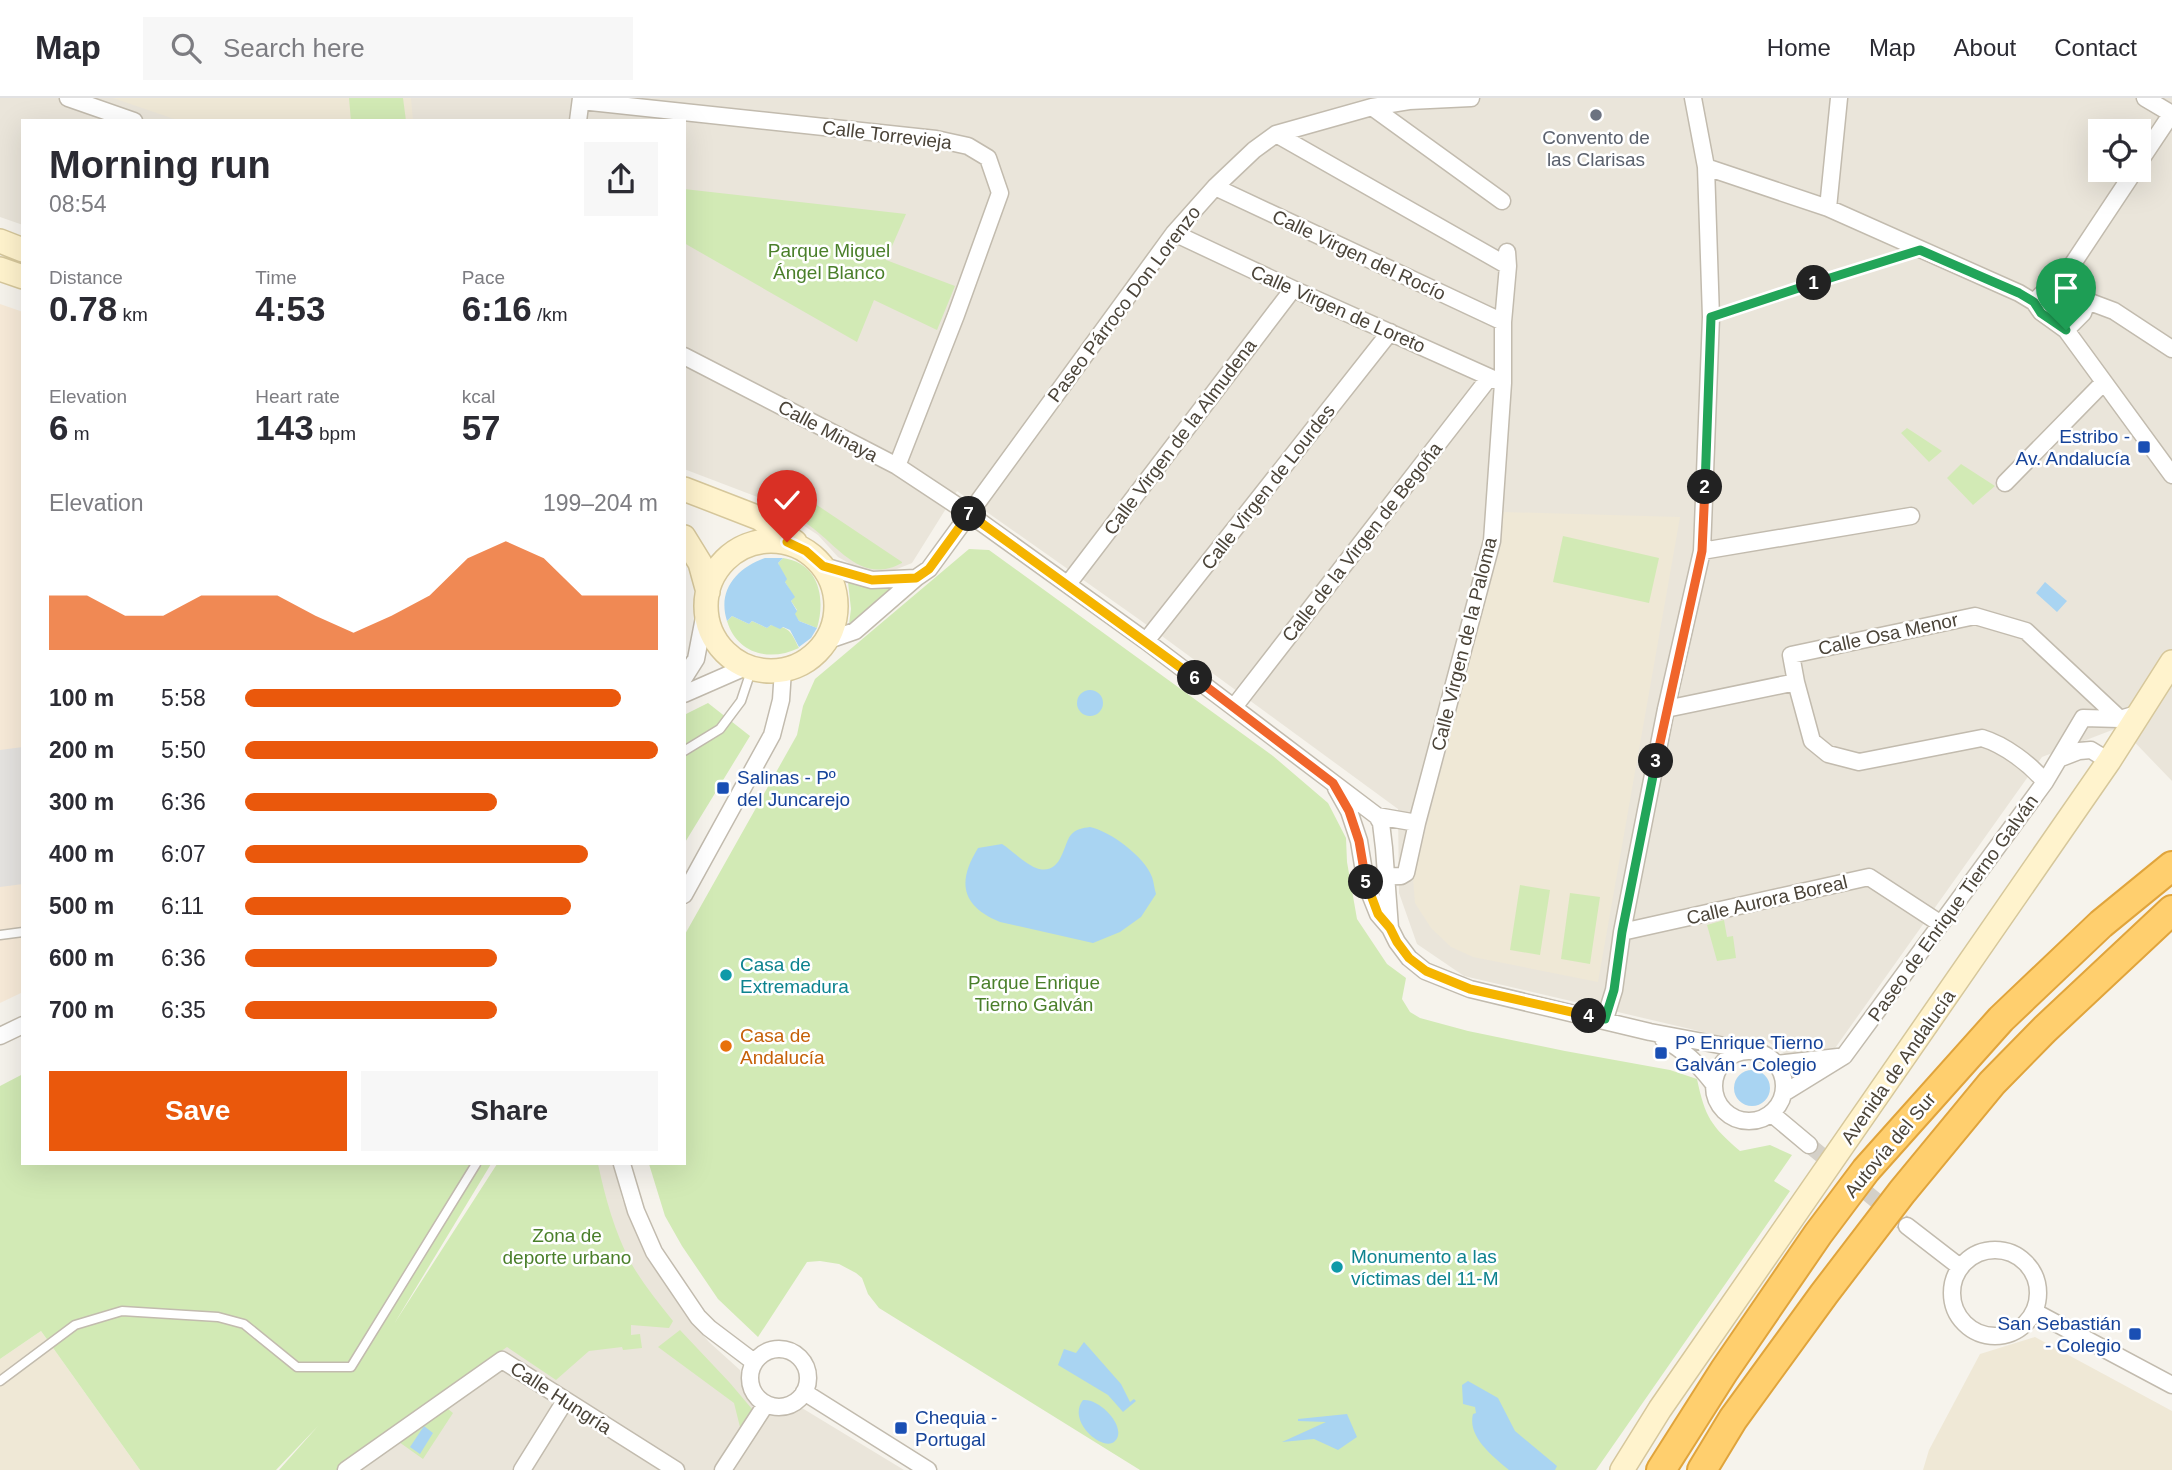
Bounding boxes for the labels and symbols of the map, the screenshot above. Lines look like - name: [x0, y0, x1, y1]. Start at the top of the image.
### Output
- marker: Convento de las Clarisas: [1588, 107, 1604, 123]
- street label: Calle Torrevieja: [821, 117, 954, 153]
- place label: Convento de las Clarisas: [1542, 127, 1650, 170]
- street label: Paseo Párroco Don Lorenzo: [1043, 202, 1205, 406]
- street label: Calle Virgen del Rocío: [1269, 206, 1449, 304]
- park label: Parque Miguel Ángel Blanco: [768, 240, 890, 283]
- pin: [2036, 258, 2096, 330]
- street label: Calle Virgen de Loreto: [1248, 261, 1428, 357]
- pin: 1: [1797, 266, 1832, 300]
- street label: Calle Virgen de la Almudena: [1100, 335, 1261, 539]
- street label: Calle Minaya: [775, 396, 882, 466]
- street label: Calle Virgen de Lourdes: [1197, 400, 1339, 574]
- place label: Estribo - Av. Andalucía: [2016, 426, 2130, 469]
- street label: Calle de la Virgen de Begoña: [1278, 438, 1447, 646]
- marker: Estribo - Av. Andalucía: [2136, 439, 2152, 455]
- pin: [757, 470, 817, 542]
- pin: 2: [1688, 470, 1722, 504]
- pin: 7: [951, 496, 986, 532]
- street label: Calle Virgen de la Paloma: [1427, 535, 1501, 753]
- street label: Calle Osa Menor: [1816, 609, 1961, 659]
- pin: 6: [1178, 660, 1212, 696]
- pin: 3: [1638, 744, 1674, 778]
- place label: Salinas - Pº del Juncarejo: [737, 767, 850, 810]
- marker: Salinas - Pº del Juncarejo: [715, 780, 731, 796]
- street label: Paseo de Enrique Tierno Galván: [1864, 791, 2042, 1025]
- pin: 5: [1348, 864, 1384, 900]
- street label: Calle Aurora Boreal: [1684, 871, 1850, 929]
- place label: Casa de Extremadura: [740, 954, 849, 997]
- marker: Casa de Extremadura: [718, 967, 734, 983]
- park label: Parque Enrique Tierno Galván: [968, 972, 1100, 1015]
- street label: Avenida de Andalucía: [1837, 985, 1959, 1148]
- pin: 4: [1572, 998, 1606, 1034]
- place label: Casa de Andalucía: [740, 1025, 825, 1068]
- place label: Pº Enrique Tierno Galván - Colegio: [1675, 1032, 1823, 1075]
- marker: Casa de Andalucía: [718, 1038, 734, 1054]
- marker: Pº Enrique Tierno Galván - Colegio: [1653, 1045, 1669, 1061]
- street label: Autovía del Sur: [1840, 1088, 1940, 1202]
- park label: Zona de deporte urbano: [503, 1225, 631, 1268]
- place label: Monumento a las víctimas del 11-M: [1351, 1246, 1498, 1289]
- marker: Monumento a las víctimas del 11-M: [1329, 1259, 1345, 1275]
- place label: San Sebastián - Colegio: [1997, 1313, 2121, 1356]
- marker: San Sebastián - Colegio: [2127, 1326, 2143, 1342]
- street label: Calle Hungría: [507, 1358, 616, 1439]
- place label: Chequia - Portugal: [915, 1407, 997, 1450]
- marker: Chequia - Portugal: [893, 1420, 909, 1436]

